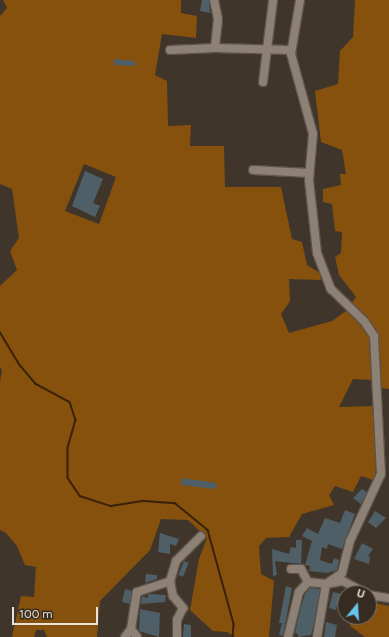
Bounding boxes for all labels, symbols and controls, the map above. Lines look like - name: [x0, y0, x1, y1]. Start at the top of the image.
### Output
- north arrow: [337, 585, 377, 625]
- text: U: [355, 587, 366, 601]
- scale bar: [14, 599, 100, 625]
- text: 100 m: [19, 607, 53, 621]

